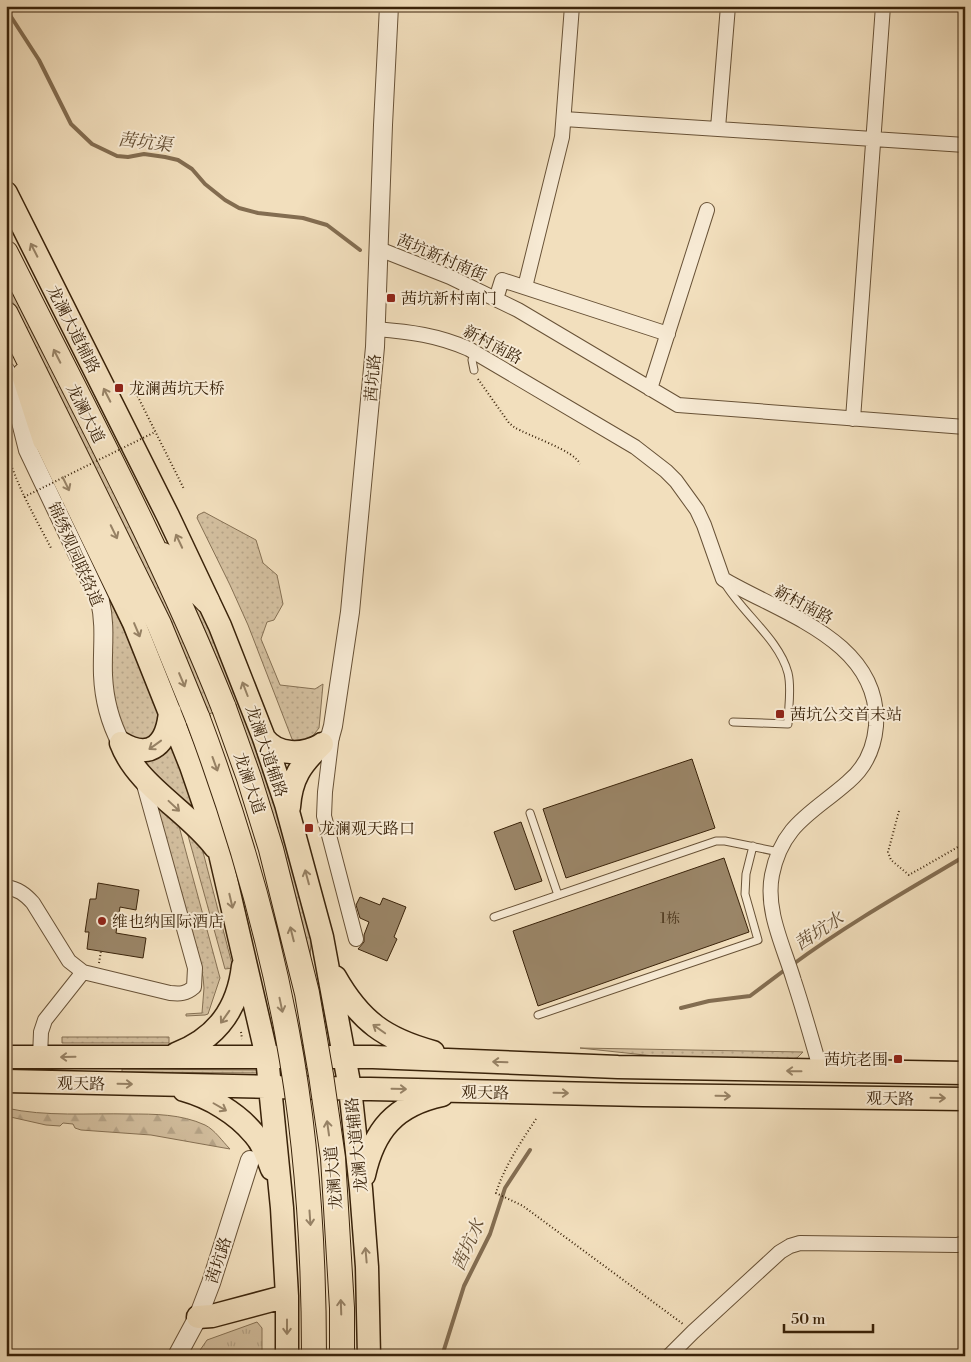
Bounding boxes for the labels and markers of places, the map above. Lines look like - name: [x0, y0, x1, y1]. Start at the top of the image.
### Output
- place label: 茜坑新村南门: [401, 289, 497, 309]
- marker: 茜坑新村南门: [385, 292, 397, 304]
- place label: 龙澜茜坑天桥: [129, 379, 225, 399]
- marker: 龙澜茜坑天桥: [113, 382, 125, 394]
- place label: 茜坑公交首末站: [790, 705, 902, 725]
- marker: 茜坑公交首末站: [774, 708, 786, 720]
- place label: 龙澜观天路口: [319, 819, 415, 839]
- marker: 龙澜观天路口: [303, 822, 315, 834]
- place label: 维也纳国际酒店: [112, 912, 224, 932]
- marker: 维也纳国际酒店: [96, 915, 108, 927]
- place label: 茜坑老围: [824, 1050, 888, 1070]
- marker: 茜坑老围: [892, 1053, 904, 1065]

